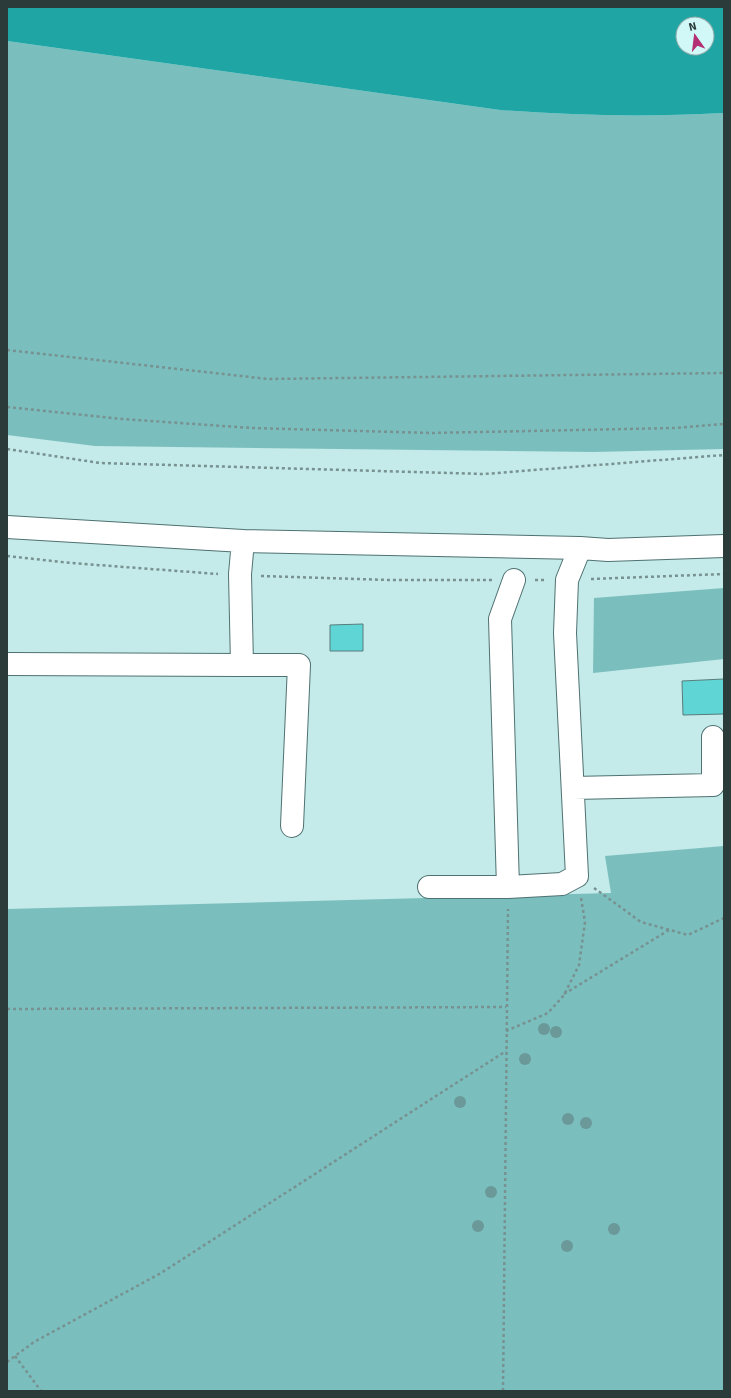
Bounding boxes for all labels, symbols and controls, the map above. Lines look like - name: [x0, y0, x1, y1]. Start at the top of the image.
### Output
- north arrow: [675, 16, 715, 56]
- text: N: [687, 20, 698, 34]

